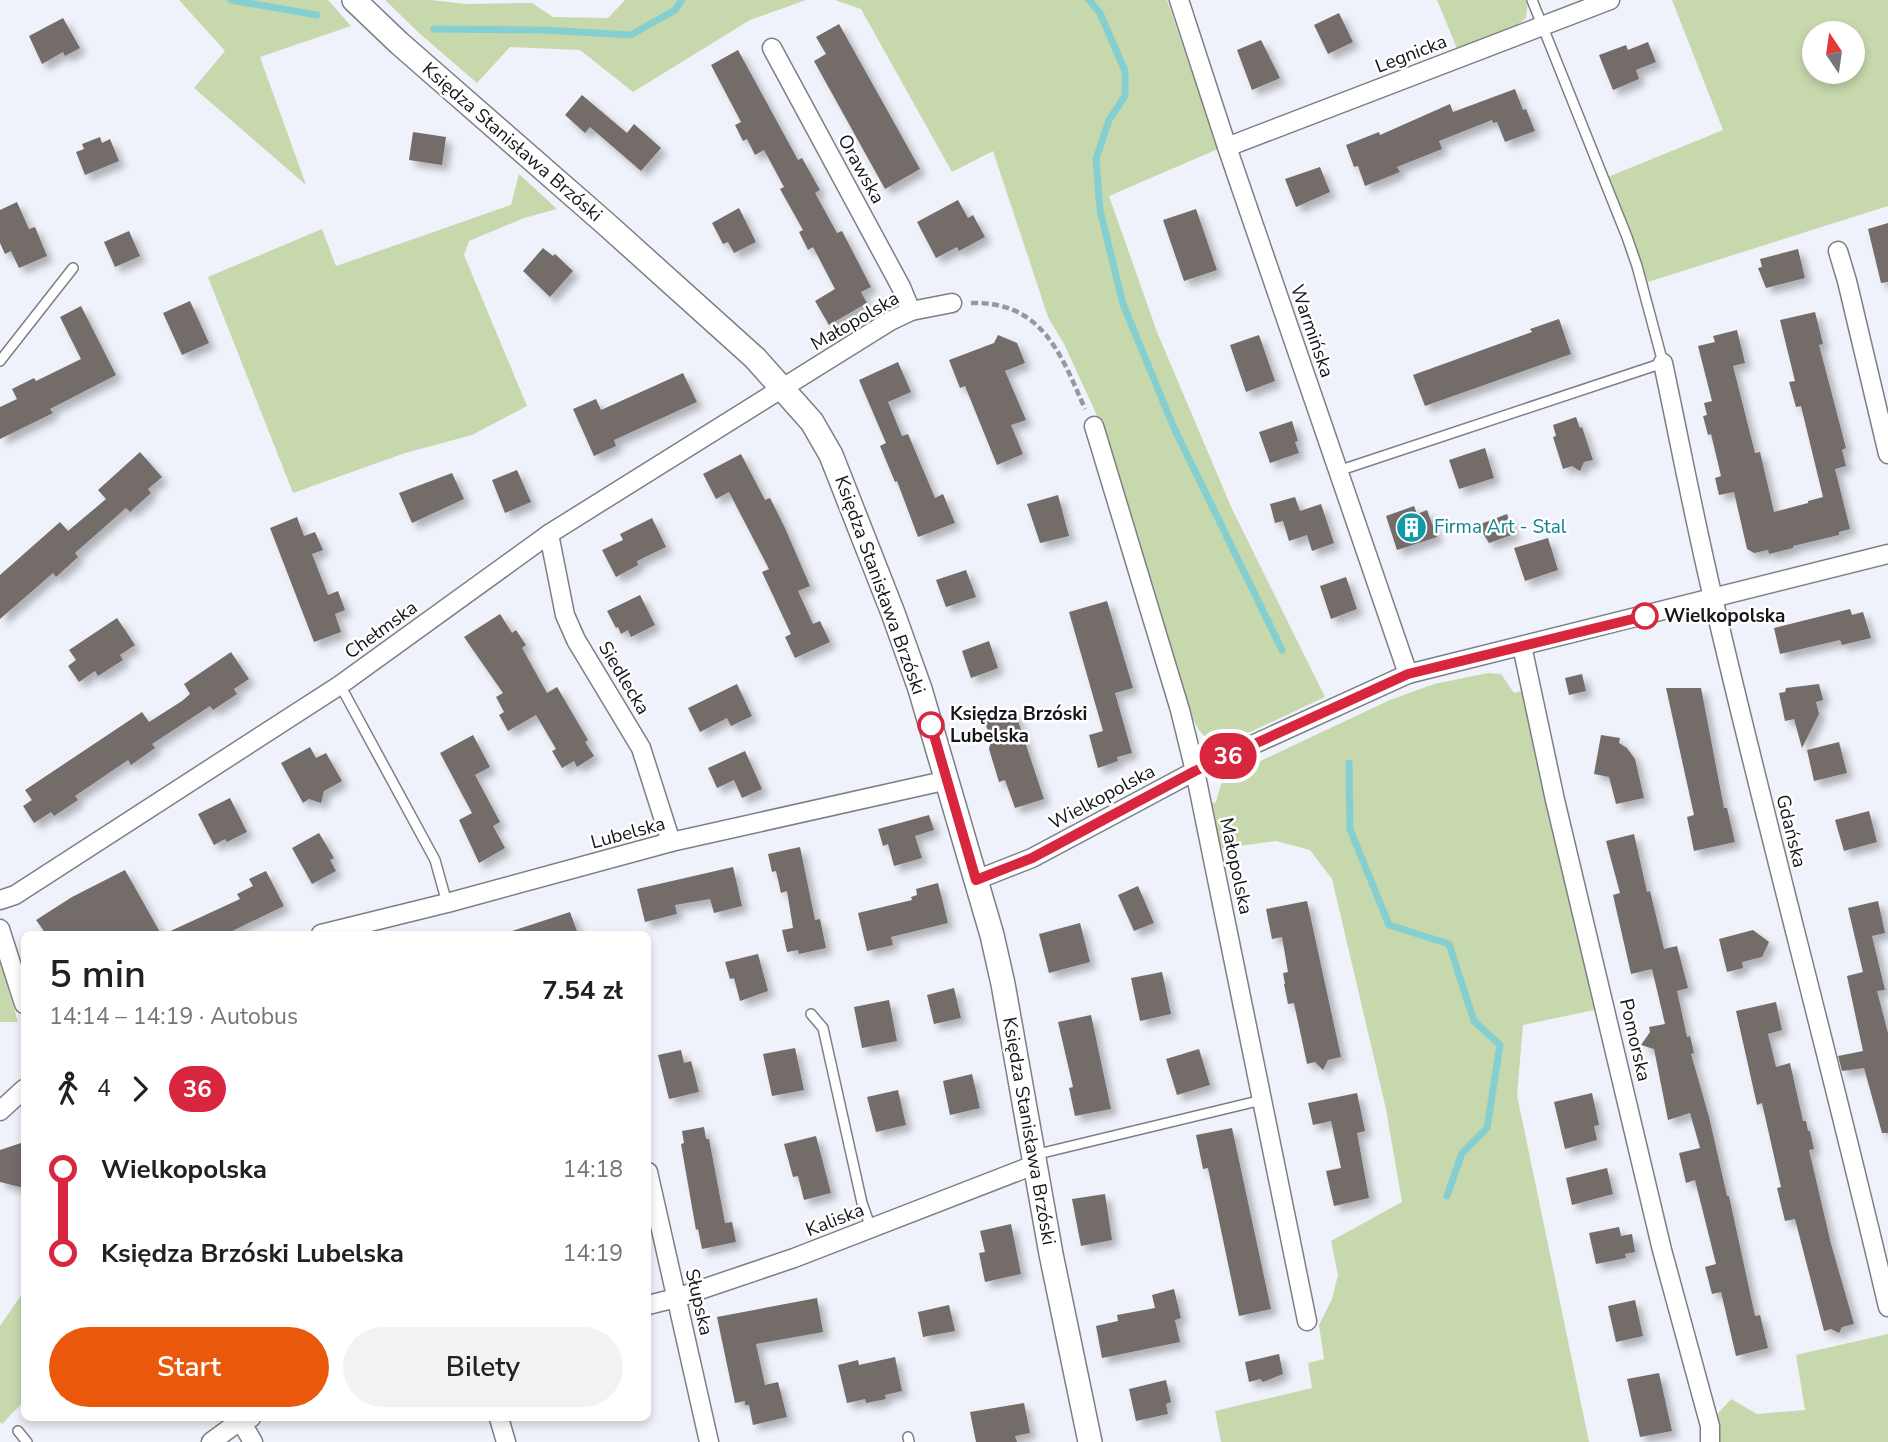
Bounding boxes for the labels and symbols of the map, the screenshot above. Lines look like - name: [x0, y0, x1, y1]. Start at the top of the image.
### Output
- north arrow: [1802, 21, 1866, 84]
- street label: Legnicka: [1371, 28, 1451, 80]
- street label: Księdza Stanisława Brzóski: [416, 56, 608, 228]
- street label: Orawska: [831, 130, 891, 208]
- street label: Warmińska: [1284, 281, 1340, 381]
- street label: Małopolska: [806, 285, 904, 357]
- street label: Księdza Stanisława Brzóski: [828, 472, 932, 698]
- building icon: Firma Art - Stal: [1394, 510, 1428, 544]
- place label: Firma Art - Stal: [1434, 514, 1567, 540]
- street label: Chełmska: [339, 595, 423, 665]
- marker: Wielkopolska: [1632, 603, 1658, 629]
- place label: Wielkopolska: [1664, 603, 1785, 629]
- street label: Siedlecka: [592, 637, 656, 719]
- place label: Księdza Brzóski Lubelska: [950, 701, 1087, 749]
- marker: Księdza Brzóski Lubelska: [918, 712, 944, 738]
- line badge: 36: [1196, 733, 1260, 779]
- street label: Wielkopolska: [1044, 758, 1160, 836]
- street label: Gdańska: [1769, 792, 1813, 870]
- street label: Lubelska: [588, 811, 668, 855]
- street label: Małopolska: [1213, 815, 1259, 917]
- street label: Pomorska: [1613, 996, 1657, 1084]
- street label: Księdza Stanisława Brzóski: [996, 1015, 1062, 1247]
- street label: Kaliska: [802, 1197, 868, 1243]
- street label: Słupska: [679, 1266, 719, 1338]

